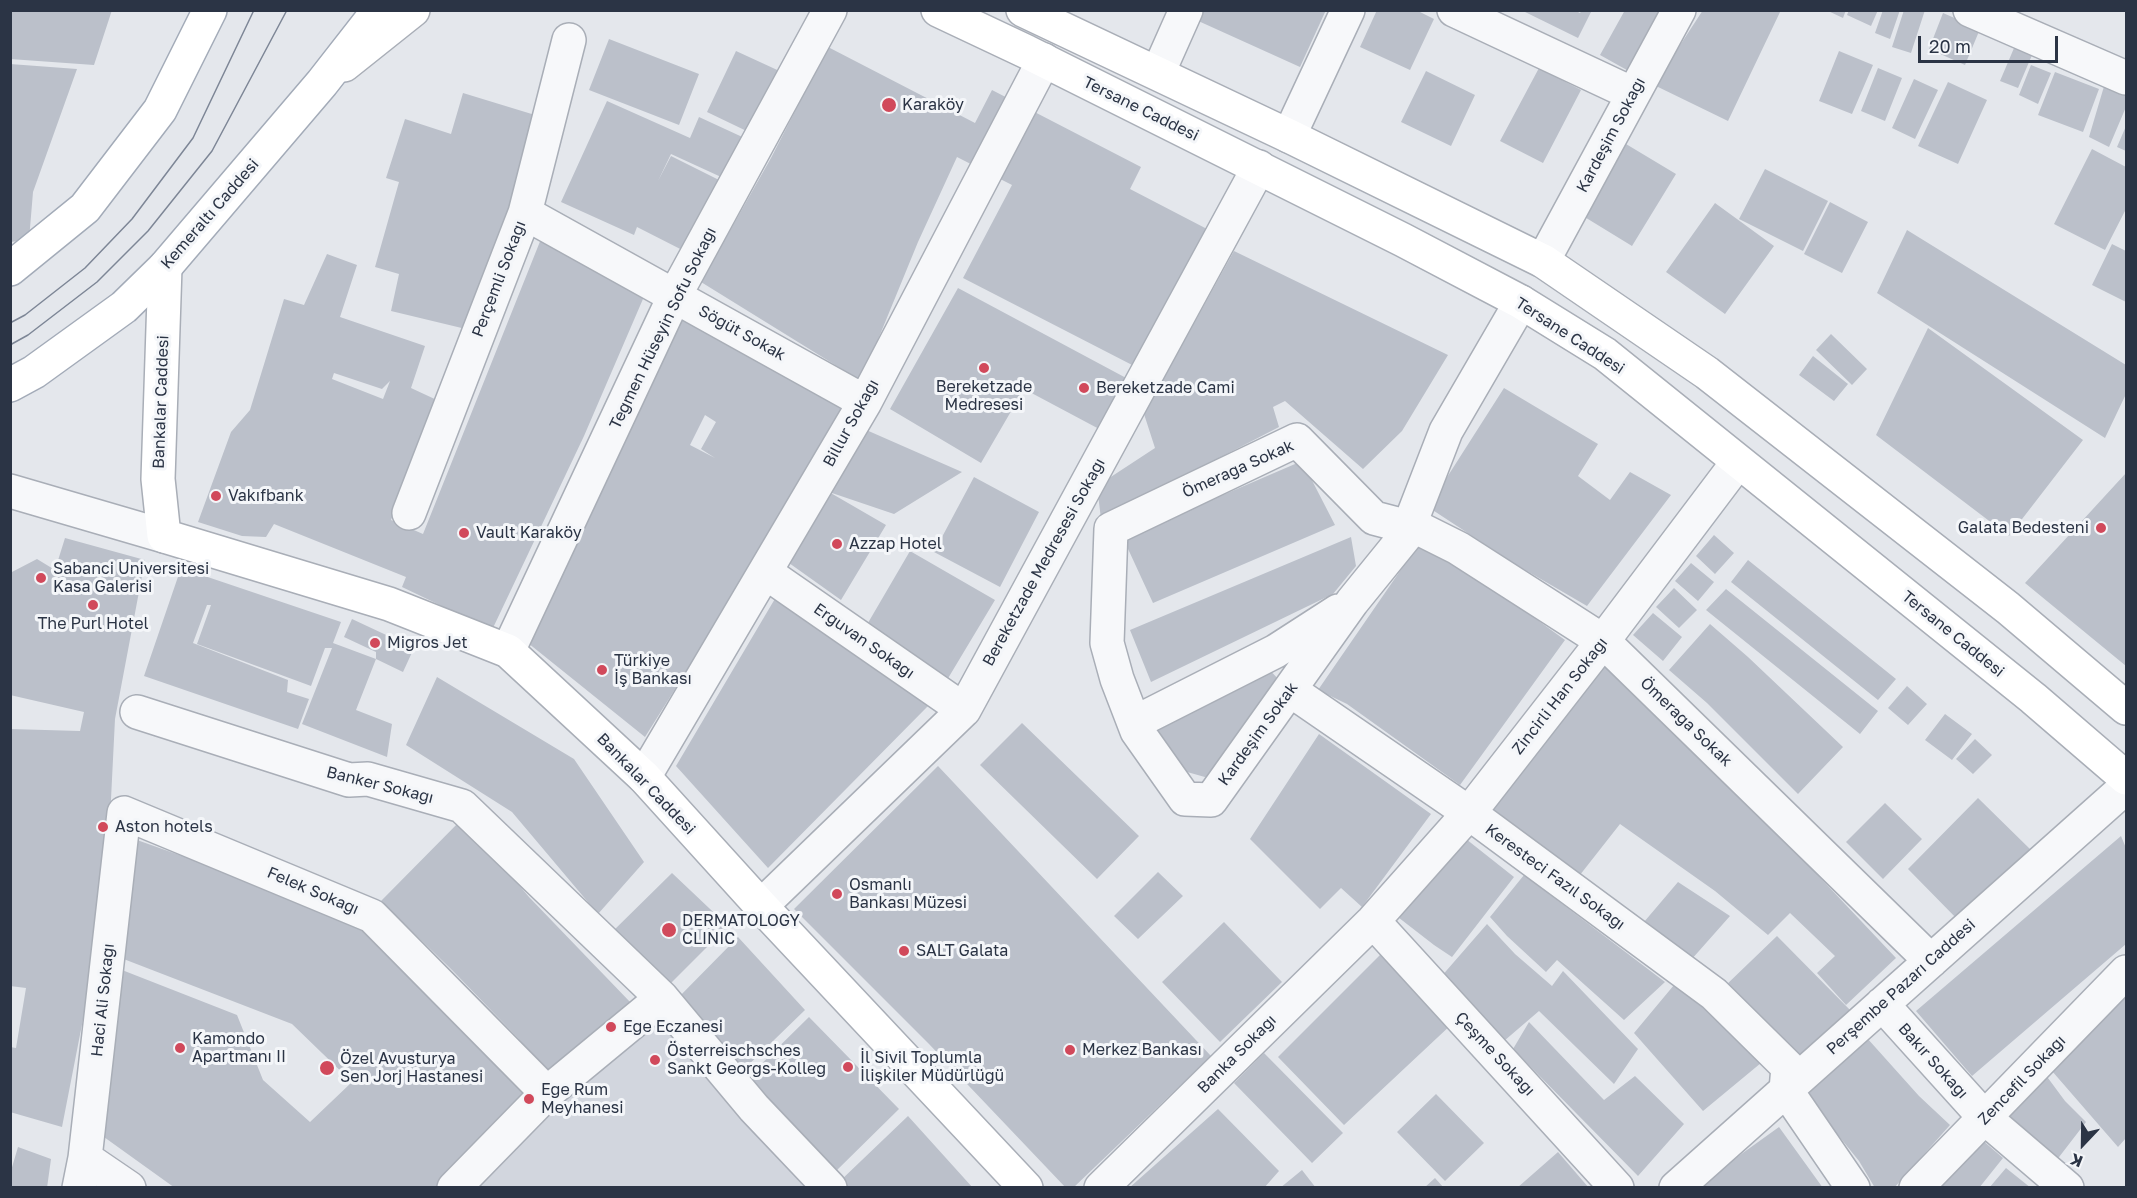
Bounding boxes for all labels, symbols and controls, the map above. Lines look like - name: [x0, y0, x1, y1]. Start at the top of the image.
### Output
- scale bar: [1921, 24, 2060, 62]
- text: 20 m: [1929, 35, 1971, 57]
- street label: Tersane Caddesi: [1080, 73, 1202, 145]
- street label: Kardeşim Sokağı: [1572, 74, 1650, 196]
- place label: Karaköy: [902, 95, 964, 115]
- marker: Karaköy: [880, 96, 898, 114]
- street label: Kemeraltı Caddesi: [157, 155, 263, 273]
- street label: Perçemli Sokağı: [468, 218, 530, 340]
- street label: Teğmen Hüseyin Sofu Sokağı: [606, 224, 720, 432]
- street label: Tersane Caddesi: [1512, 294, 1628, 378]
- street label: Söğüt Sokak: [695, 301, 789, 365]
- street label: Bankalar Caddesi: [149, 335, 173, 469]
- marker: Bereketzade Medresesi: [977, 361, 991, 375]
- street label: Billur Sokağı: [819, 376, 883, 470]
- place label: Bereketzade Medresesi: [936, 377, 1032, 415]
- place label: Bereketzade Cami: [1096, 378, 1235, 398]
- marker: Bereketzade Cami: [1077, 381, 1091, 395]
- street label: Ömerağa Sokak: [1179, 436, 1297, 502]
- street label: Bereketzade Medresesi Sokağı: [979, 455, 1109, 669]
- place label: Vakıfbank: [228, 486, 304, 506]
- marker: Vakıfbank: [209, 489, 223, 503]
- place label: Galata Bedesteni: [1958, 518, 2089, 538]
- marker: Galata Bedesteni: [2094, 521, 2108, 535]
- place label: Vault Karaköy: [476, 523, 582, 543]
- marker: Vault Karaköy: [457, 526, 471, 540]
- place label: Azzap Hotel: [849, 534, 942, 554]
- marker: Azzap Hotel: [830, 537, 844, 551]
- place label: Sabanci Universitesi Kasa Galerisi: [53, 559, 209, 597]
- marker: Sabanci Universitesi Kasa Galerisi: [34, 571, 48, 585]
- street label: Tersane Caddesi: [1898, 587, 2008, 681]
- marker: The Purl Hotel: [86, 598, 100, 612]
- street label: Erguvan Sokağı: [810, 599, 918, 683]
- place label: The Purl Hotel: [37, 614, 149, 634]
- place label: Migros Jet: [387, 633, 468, 653]
- street label: Zincirli Han Sokağı: [1508, 634, 1612, 758]
- marker: Migros Jet: [368, 636, 382, 650]
- place label: Türkiye İş Bankası: [614, 651, 692, 689]
- marker: Türkiye İş Bankası: [595, 663, 609, 677]
- street label: Ömerağa Sokak: [1636, 673, 1736, 771]
- street label: Kardeşim Sokak: [1214, 679, 1302, 789]
- street label: Bankalar Caddesi: [593, 729, 699, 839]
- street label: Banker Sokağı: [324, 762, 436, 808]
- place label: Aston hotels: [115, 817, 213, 837]
- marker: Aston hotels: [96, 820, 110, 834]
- street label: Keresteci Fazıl Sokağı: [1481, 820, 1629, 934]
- street label: Felek Sokağı: [264, 863, 362, 919]
- place label: Osmanlı Bankası Müzesi: [849, 875, 967, 913]
- marker: Osmanlı Bankası Müzesi: [830, 887, 844, 901]
- place label: DERMATOLOGY CLINIC: [682, 911, 800, 949]
- street label: Perşembe Pazarı Caddesi: [1823, 915, 1979, 1059]
- marker: DERMATOLOGY CLINIC: [660, 921, 678, 939]
- place label: SALT Galata: [916, 941, 1008, 961]
- street label: Haci Ali Sokağı: [87, 942, 119, 1058]
- marker: SALT Galata: [897, 944, 911, 958]
- street label: Çeşme Sokağı: [1451, 1008, 1539, 1100]
- street label: Banka Sokağı: [1194, 1011, 1280, 1097]
- place label: Ege Eczanesi: [623, 1017, 723, 1037]
- street label: Bakır Sokağı: [1894, 1019, 1972, 1103]
- marker: Ege Eczanesi: [604, 1020, 618, 1034]
- place label: Kamondo Apartmanı II: [192, 1029, 286, 1067]
- street label: Zencefil Sokağı: [1974, 1031, 2070, 1129]
- place label: Merkez Bankası: [1082, 1040, 1202, 1060]
- marker: Kamondo Apartmanı II: [173, 1041, 187, 1055]
- place label: Österreischsches Sankt Georgs-Kolleg: [667, 1041, 826, 1079]
- marker: Merkez Bankası: [1063, 1043, 1077, 1057]
- place label: İl Sivil Toplumla İlişkiler Müdürlüğü: [860, 1048, 1004, 1086]
- place label: Özel Avusturya Sen Jorj Hastanesi: [340, 1049, 483, 1087]
- marker: Österreischsches Sankt Georgs-Kolleg: [648, 1053, 662, 1067]
- marker: Özel Avusturya Sen Jorj Hastanesi: [318, 1059, 336, 1077]
- marker: İl Sivil Toplumla İlişkiler Müdürlüğü: [841, 1060, 855, 1074]
- place label: Ege Rum Meyhanesi: [541, 1080, 623, 1118]
- marker: Ege Rum Meyhanesi: [522, 1092, 536, 1106]
- north arrow: [2053, 1114, 2113, 1174]
- text: K: [2067, 1149, 2085, 1172]

